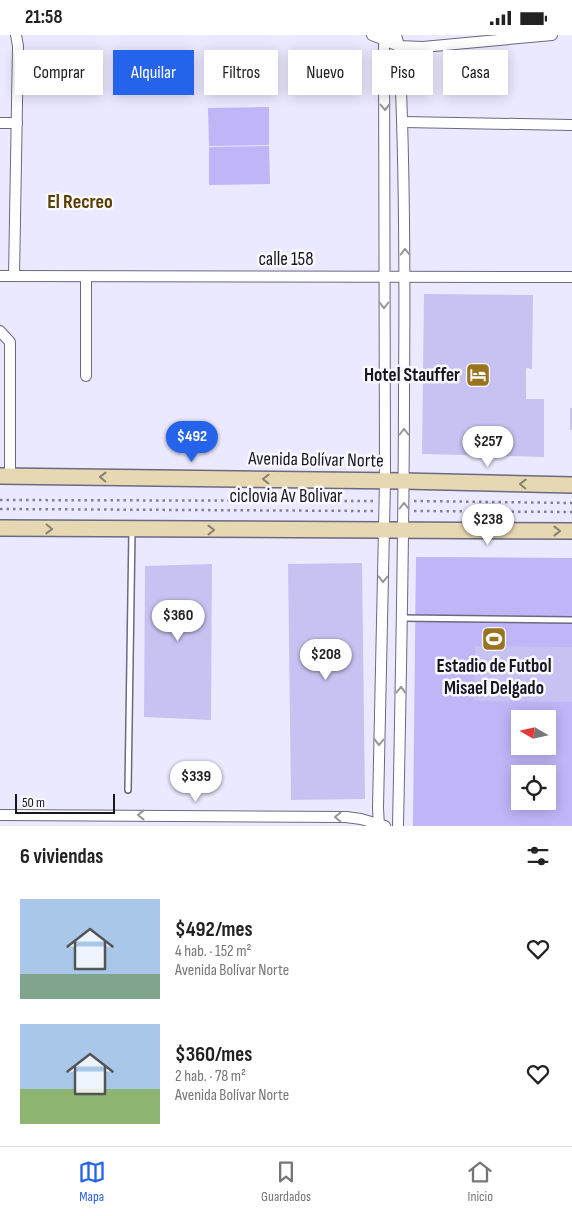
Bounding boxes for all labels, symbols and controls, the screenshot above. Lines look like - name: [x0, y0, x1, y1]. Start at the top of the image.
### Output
- text: 21:58: [25, 6, 62, 29]
- chip: Comprar: [15, 50, 103, 95]
- chip: Alquilar: [113, 50, 194, 95]
- chip: Filtros: [204, 50, 278, 95]
- chip: Nuevo: [288, 50, 362, 95]
- chip: Piso: [372, 50, 433, 95]
- chip: Casa: [443, 50, 508, 95]
- one-way arrow: [380, 104, 390, 111]
- district label: El Recreo: [47, 190, 113, 214]
- street label: calle 158: [258, 248, 314, 271]
- one-way arrow: [400, 248, 410, 256]
- one-way arrow: [379, 301, 389, 309]
- hotel icon: Hotel Stauffer: [465, 362, 491, 388]
- place label: Hotel Stauffer: [364, 364, 460, 387]
- pin: $492: [162, 421, 222, 463]
- pin: $257: [458, 425, 518, 468]
- text: $492: [177, 427, 207, 446]
- one-way arrow: [399, 428, 409, 436]
- text: $257: [473, 432, 503, 451]
- street label: Avenida Bolívar Norte: [247, 447, 384, 473]
- one-way arrow: [99, 472, 107, 483]
- one-way arrow: [262, 474, 270, 484]
- one-way arrow: [519, 479, 527, 489]
- street label: ciclovia Av Bolivar: [229, 485, 343, 508]
- one-way arrow: [399, 502, 409, 510]
- pin: $238: [458, 503, 518, 546]
- text: $238: [473, 510, 503, 529]
- one-way arrow: [45, 524, 53, 534]
- one-way arrow: [208, 525, 215, 535]
- one-way arrow: [554, 526, 562, 536]
- one-way arrow: [378, 576, 388, 584]
- pin: $360: [148, 599, 208, 642]
- text: $360: [163, 606, 193, 625]
- sports icon: Estadio de Futbol Misael Delgado: [481, 626, 507, 652]
- pin: $208: [296, 639, 356, 681]
- text: $208: [311, 645, 341, 664]
- place label: Estadio de Futbol Misael Delgado: [437, 655, 552, 700]
- one-way arrow: [396, 686, 406, 694]
- north arrow: [511, 710, 556, 755]
- map controls: [511, 710, 556, 810]
- one-way arrow: [374, 738, 385, 746]
- pin: $339: [166, 761, 226, 803]
- button: locate: [511, 765, 556, 810]
- text: $339: [181, 767, 211, 786]
- scale bar: [15, 791, 115, 814]
- text: 50 m: [22, 794, 45, 811]
- one-way arrow: [137, 810, 144, 820]
- one-way arrow: [334, 812, 342, 822]
- icon: filters: [524, 842, 552, 870]
- text: 6 viviendas: [20, 844, 103, 869]
- text: $492/mes: [175, 917, 252, 942]
- icon: home: [60, 919, 120, 979]
- icon: heart: [524, 935, 552, 963]
- text: 4 hab. · 152 m²: [175, 942, 251, 961]
- text: Avenida Bolívar Norte: [175, 961, 289, 980]
- text: $360/mes: [175, 1042, 252, 1067]
- icon: home: [60, 1044, 120, 1104]
- icon: heart: [524, 1060, 552, 1088]
- text: 2 hab. · 78 m²: [175, 1067, 246, 1086]
- text: Avenida Bolívar Norte: [175, 1086, 289, 1105]
- tab: Mapa: [78, 1158, 106, 1205]
- tab: Guardados: [261, 1158, 311, 1205]
- tab: Inicio: [466, 1158, 494, 1205]

